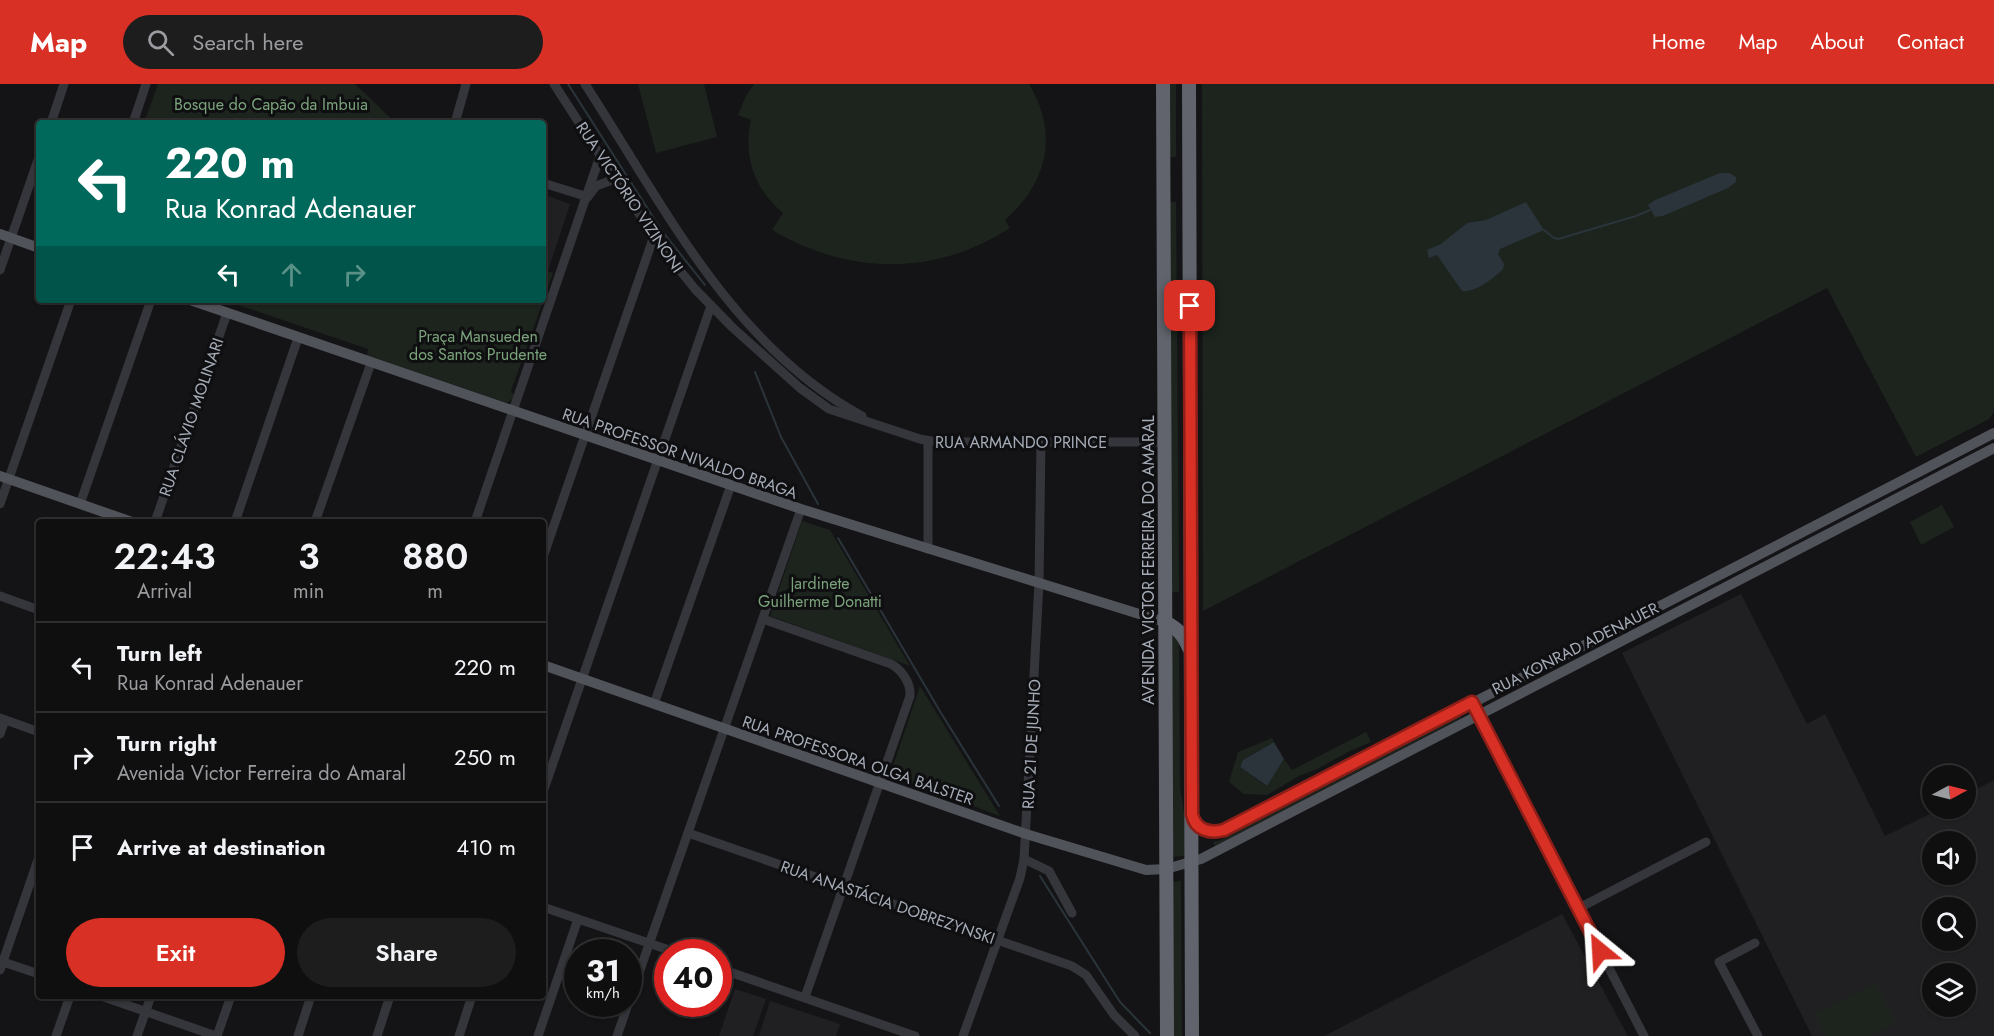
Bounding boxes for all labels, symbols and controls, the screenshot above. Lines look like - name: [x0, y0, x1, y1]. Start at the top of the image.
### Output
- search box: [123, 15, 543, 69]
- text: Map: [30, 22, 87, 63]
- icon: search: [144, 26, 177, 59]
- text: Search here: [192, 26, 304, 58]
- text: Home: [1652, 27, 1705, 57]
- text: Map: [1738, 27, 1778, 57]
- text: About: [1811, 27, 1864, 57]
- text: Contact: [1897, 27, 1964, 57]
- park label: Bosque do Capão da Imbuia: [174, 93, 368, 116]
- street label: RUA VICTÓRIO VIZINONI: [570, 117, 689, 277]
- text: 220 m: [165, 133, 295, 194]
- icon: left: [66, 144, 144, 222]
- text: Rua Konrad Adenauer: [165, 189, 416, 228]
- icon: left: [212, 258, 245, 291]
- icon: ahead: [275, 258, 308, 291]
- icon: right: [338, 258, 371, 291]
- pin: [1164, 280, 1215, 331]
- icon: arrive: [1173, 289, 1206, 322]
- park label: Praça Mansueden dos Santos Prudente: [409, 325, 547, 366]
- street label: RUA CLÁVIO MOLINARI: [154, 335, 229, 500]
- street label: RUA PROFESSOR NIVALDO BRAGA: [559, 402, 801, 505]
- street label: AVENIDA VICTOR FERREIRA DO AMARAL: [1137, 415, 1160, 705]
- street label: RUA ARMANDO PRINCE: [935, 431, 1107, 454]
- text: 22:43: [114, 530, 216, 582]
- text: 3: [298, 530, 319, 582]
- text: 880: [402, 530, 468, 582]
- park label: Jardinete Guilherme Donatti: [758, 572, 882, 613]
- text: Arrival: [137, 577, 192, 606]
- text: min: [293, 577, 324, 606]
- text: m: [427, 577, 443, 606]
- street label: RUA KONRAD ADENAUER: [1488, 596, 1662, 700]
- text: Turn left: [117, 637, 202, 669]
- icon: left: [66, 651, 99, 684]
- text: 220 m: [454, 651, 516, 683]
- text: Rua Konrad Adenauer: [117, 669, 303, 698]
- street label: RUA 21 DE JUNHO: [1017, 678, 1046, 810]
- street label: RUA PROFESSORA OLGA BALSTER: [739, 710, 977, 811]
- text: Turn right: [117, 727, 217, 759]
- icon: right: [66, 741, 99, 774]
- text: 250 m: [454, 741, 516, 773]
- text: Avenida Victor Ferreira do Amaral: [117, 759, 406, 788]
- north arrow: [1922, 765, 1976, 819]
- map controls: [1922, 765, 1976, 1017]
- icon: arrive: [66, 831, 99, 864]
- text: Arrive at destination: [117, 831, 326, 863]
- text: 410 m: [456, 831, 516, 863]
- button: sound: [1922, 831, 1976, 885]
- street label: RUA ANASTÁCIA DOBREZYNSKI: [778, 855, 998, 950]
- button: search: [1922, 897, 1976, 951]
- button: Exit: [66, 918, 285, 987]
- button: Share: [297, 918, 516, 987]
- position arrow: [1568, 919, 1632, 983]
- speed limit sign: 40: [654, 939, 732, 1017]
- text: 31: [586, 949, 620, 992]
- button: layers: [1922, 963, 1976, 1017]
- text: km/h: [586, 982, 620, 1004]

